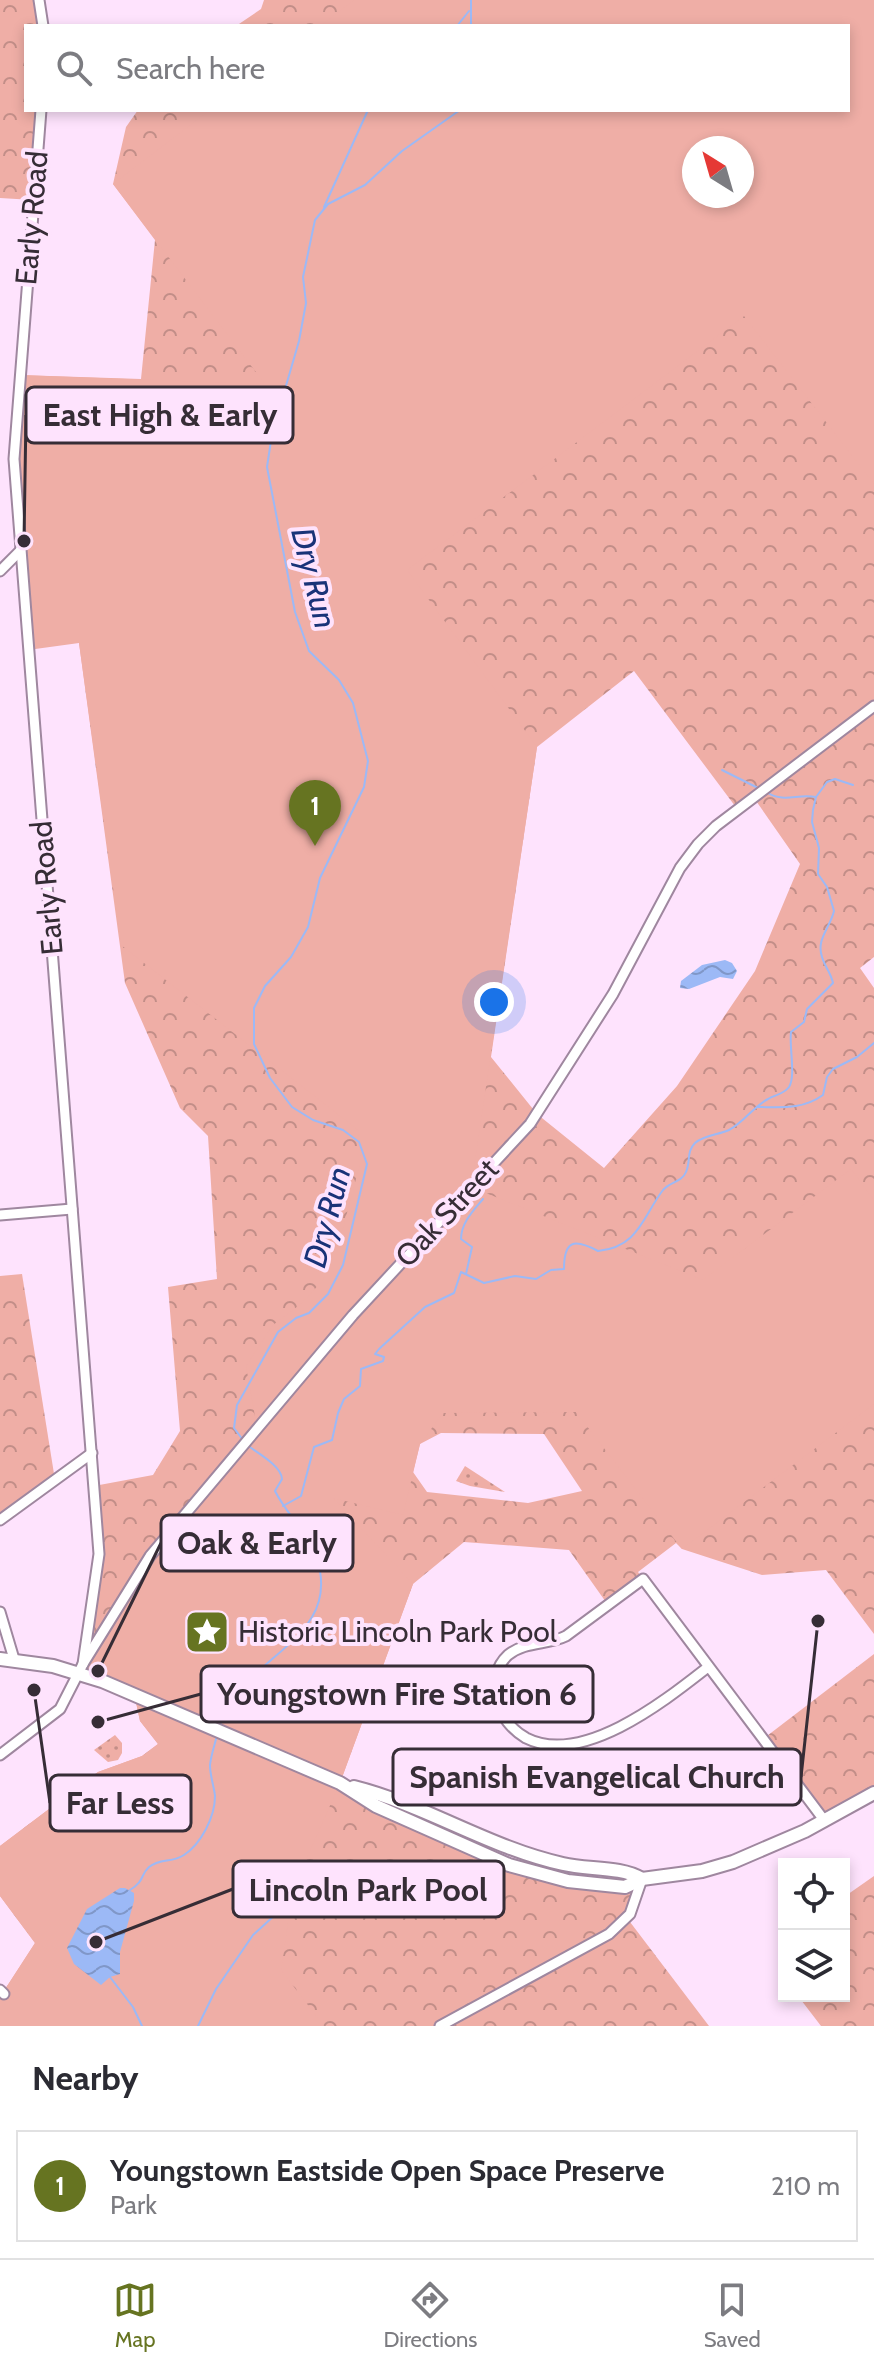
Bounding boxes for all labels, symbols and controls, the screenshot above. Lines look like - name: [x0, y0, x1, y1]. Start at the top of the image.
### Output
- search box: [24, 24, 850, 112]
- icon: search: [52, 46, 96, 90]
- text: Search here: [116, 50, 265, 87]
- north arrow: [682, 136, 754, 208]
- street label: Early Road: [7, 149, 56, 286]
- callout: East High & Early: [26, 387, 293, 443]
- text: East High & Early: [43, 395, 278, 434]
- water label: Dry Run: [283, 524, 346, 632]
- pin: 1: [289, 780, 341, 846]
- street label: Early Road: [22, 820, 71, 957]
- your location: [474, 982, 514, 1022]
- street label: Oak Street: [387, 1151, 506, 1274]
- water label: Dry Run: [294, 1162, 359, 1271]
- callout: Oak & Early: [161, 1515, 353, 1571]
- text: Oak & Early: [177, 1523, 338, 1562]
- place icon: Historic Lincoln Park Pool: [183, 1608, 231, 1656]
- place label: Historic Lincoln Park Pool: [238, 1613, 557, 1650]
- callout: Youngstown Fire Station 6: [201, 1666, 593, 1722]
- text: Youngstown Fire Station 6: [216, 1674, 577, 1713]
- callout: Spanish Evangelical Church: [393, 1749, 801, 1805]
- text: Spanish Evangelical Church: [409, 1757, 785, 1796]
- callout: Far Less: [50, 1775, 191, 1831]
- text: Far Less: [66, 1783, 174, 1822]
- map controls: [778, 1858, 850, 2002]
- button: locate: [778, 1858, 850, 1930]
- callout: Lincoln Park Pool: [233, 1861, 504, 1917]
- text: Lincoln Park Pool: [249, 1870, 487, 1909]
- button: layers: [778, 1930, 850, 2002]
- text: Nearby: [32, 2057, 139, 2099]
- text: Youngstown Eastside Open Space Preserve: [110, 2152, 665, 2189]
- text: 1: [55, 2170, 65, 2202]
- text: 210 m: [771, 2170, 840, 2202]
- text: Park: [110, 2189, 157, 2221]
- tab: Map: [113, 2278, 157, 2353]
- tab: Directions: [383, 2278, 477, 2353]
- tab: Saved: [704, 2278, 761, 2353]

